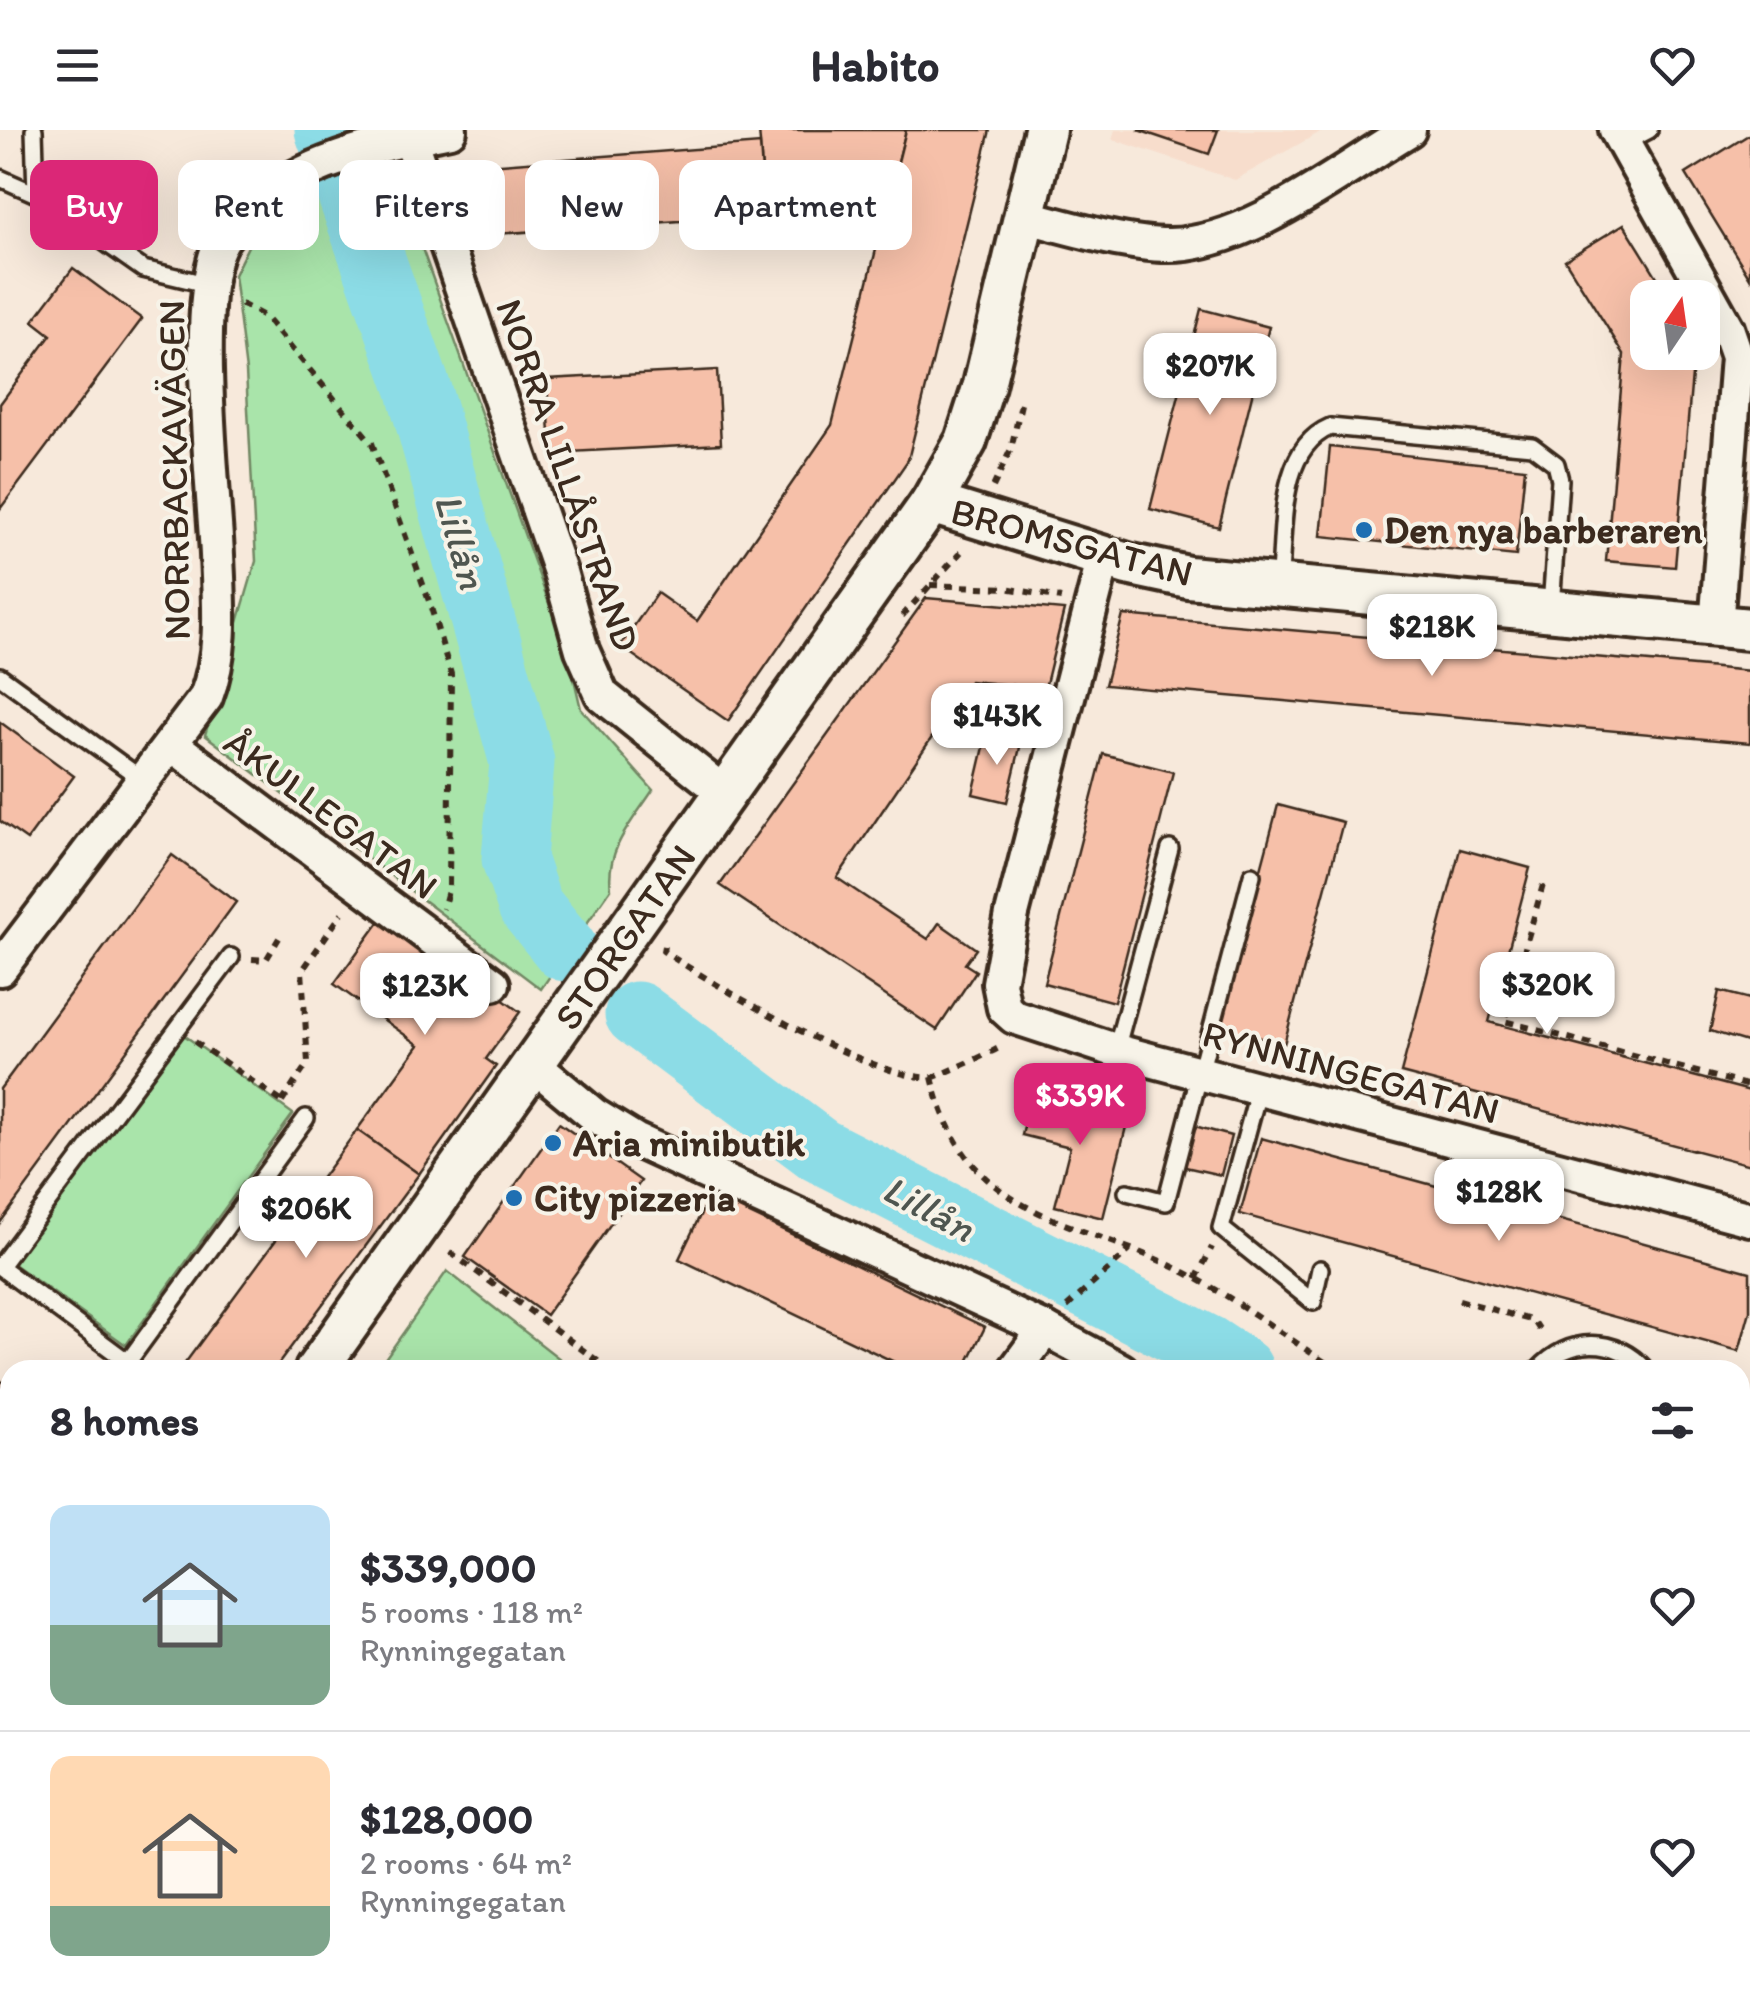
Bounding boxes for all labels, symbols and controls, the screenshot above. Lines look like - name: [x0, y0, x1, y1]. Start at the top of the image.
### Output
- icon: menu: [50, 38, 105, 93]
- text: Habito: [810, 38, 940, 92]
- icon: heart: [1645, 38, 1700, 93]
- chip: Buy: [30, 160, 158, 250]
- chip: Rent: [178, 160, 319, 250]
- chip: Filters: [339, 160, 505, 250]
- chip: New: [525, 160, 659, 250]
- chip: Apartment: [679, 160, 912, 250]
- north arrow: [1630, 280, 1720, 370]
- map controls: [1630, 280, 1720, 370]
- street label: NORRA LILLÅSTRAND: [486, 293, 650, 657]
- street label: NORRBACKAVÄGEN: [148, 299, 200, 641]
- pin: $207K: [1140, 333, 1280, 418]
- text: $207K: [1165, 346, 1255, 384]
- water label: Lillån: [425, 488, 497, 594]
- street label: BROMSGATAN: [946, 488, 1198, 596]
- place label: Den nya barberaren: [1384, 507, 1703, 553]
- marker: Den nya barberaren: [1353, 519, 1375, 541]
- pin: $218K: [1362, 594, 1502, 679]
- text: $218K: [1389, 607, 1475, 645]
- pin: $143K: [927, 683, 1067, 768]
- text: $143K: [953, 696, 1041, 734]
- street label: ÅKULLEGATAN: [215, 719, 447, 909]
- street label: STORGATAN: [544, 836, 706, 1038]
- pin: $320K: [1477, 952, 1617, 1037]
- pin: $123K: [355, 953, 495, 1038]
- text: $320K: [1502, 965, 1592, 1003]
- text: $123K: [382, 966, 468, 1004]
- street label: RYNNINGEGATAN: [1198, 1010, 1504, 1134]
- pin: $339K: [1010, 1063, 1150, 1148]
- text: $339K: [1036, 1076, 1124, 1114]
- place label: Aria minibutik: [573, 1120, 805, 1166]
- marker: Aria minibutik: [542, 1132, 564, 1154]
- pin: $128K: [1429, 1159, 1569, 1244]
- water label: Lillån: [875, 1164, 983, 1252]
- text: $128K: [1456, 1172, 1542, 1210]
- place label: City pizzeria: [534, 1175, 736, 1221]
- pin: $206K: [236, 1176, 376, 1261]
- marker: City pizzeria: [503, 1187, 525, 1209]
- text: $206K: [261, 1189, 351, 1227]
- icon: filters: [1645, 1393, 1700, 1448]
- text: 8 homes: [50, 1395, 199, 1446]
- text: $339,000: [360, 1542, 537, 1593]
- icon: home: [130, 1545, 250, 1665]
- icon: heart: [1645, 1578, 1700, 1633]
- text: 5 rooms · 118 m²: [360, 1593, 583, 1631]
- text: Rynningegatan: [360, 1631, 566, 1669]
- text: $128,000: [360, 1793, 533, 1844]
- icon: home: [130, 1796, 250, 1916]
- icon: heart: [1645, 1829, 1700, 1884]
- text: 2 rooms · 64 m²: [360, 1844, 572, 1882]
- text: Rynningegatan: [360, 1882, 566, 1920]

